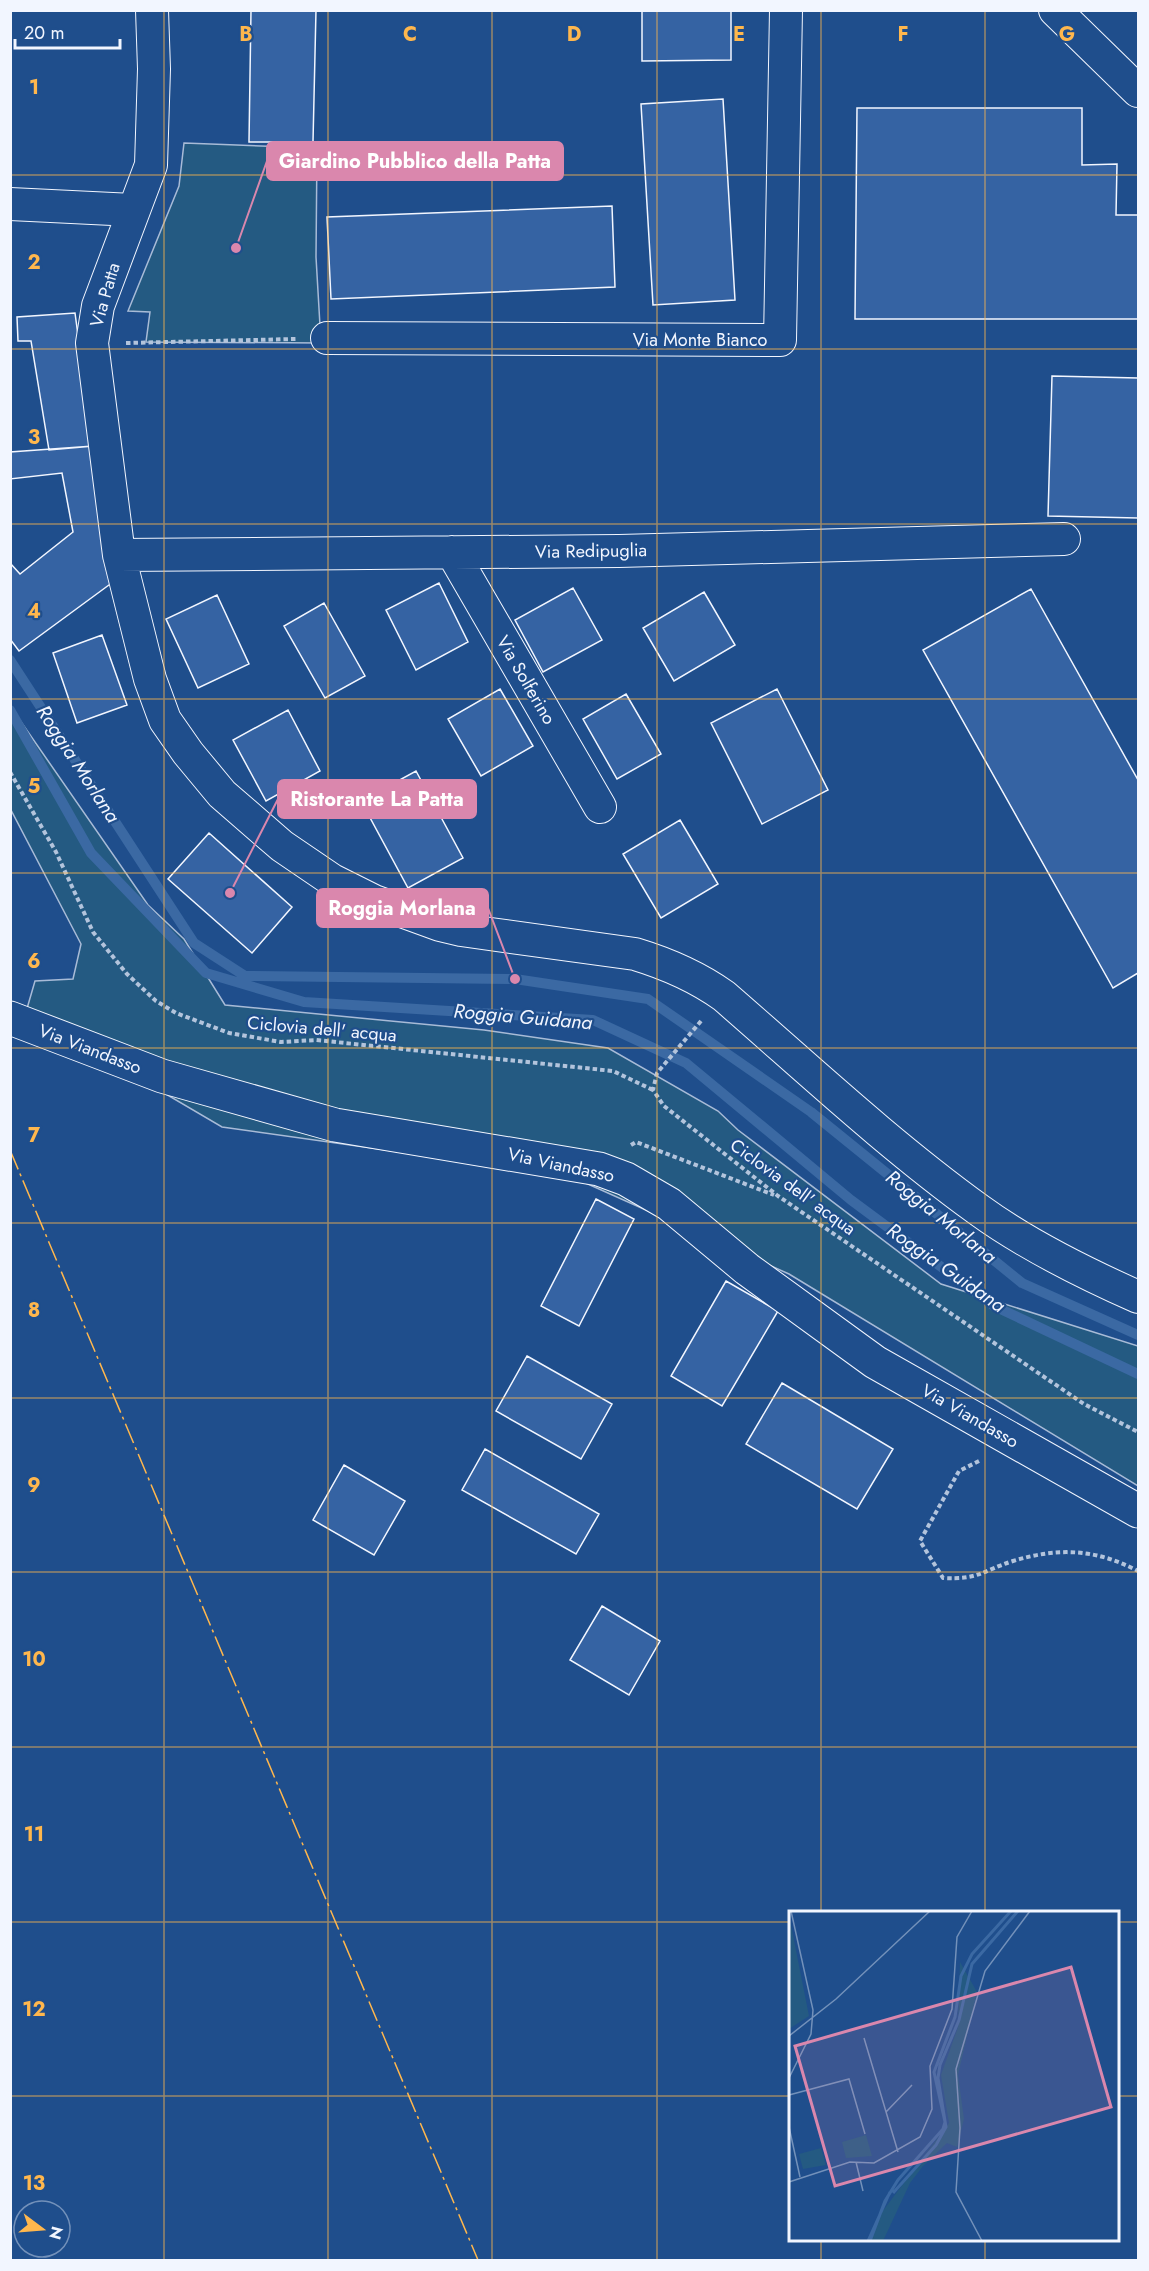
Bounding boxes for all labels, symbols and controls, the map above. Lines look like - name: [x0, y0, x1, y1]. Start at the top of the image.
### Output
- scale bar: [15, 12, 120, 50]
- text: 20 m: [24, 20, 64, 46]
- text: B: [239, 20, 253, 49]
- text: C: [403, 20, 417, 49]
- text: D: [567, 20, 581, 49]
- text: E: [733, 20, 745, 49]
- text: F: [897, 20, 909, 49]
- text: G: [1059, 20, 1075, 49]
- text: 1: [29, 73, 39, 102]
- callout: Giardino Pubblico della Patta: [267, 142, 563, 180]
- text: Giardino Pubblico della Patta: [279, 147, 551, 176]
- text: 2: [27, 248, 41, 277]
- street label: Via Patta: [83, 260, 127, 330]
- street label: Via Monte Bianco: [633, 327, 768, 353]
- text: 3: [28, 423, 40, 452]
- street label: Via Redipuglia: [535, 537, 647, 565]
- text: 4: [27, 597, 41, 626]
- street label: Via Solferino: [490, 631, 562, 730]
- water label: Roggia Morlana: [29, 699, 127, 829]
- text: 5: [28, 772, 41, 801]
- callout: Ristorante La Patta: [278, 780, 476, 818]
- text: Ristorante La Patta: [290, 785, 464, 814]
- callout: Roggia Morlana: [317, 889, 488, 927]
- text: Roggia Morlana: [328, 894, 476, 923]
- text: 6: [27, 947, 41, 976]
- water label: Roggia Guidana: [452, 996, 594, 1038]
- street label: Ciclovia dell' acqua: [246, 1010, 398, 1048]
- street label: Via Viandasso: [35, 1017, 145, 1081]
- text: 7: [28, 1121, 41, 1150]
- street label: Ciclovia dell' acqua: [725, 1132, 861, 1242]
- street label: Via Viandasso: [505, 1141, 617, 1189]
- water label: Roggia Morlana: [879, 1163, 1003, 1271]
- water label: Roggia Guidana: [881, 1216, 1011, 1320]
- text: 8: [28, 1296, 40, 1325]
- street label: Via Viandasso: [916, 1378, 1024, 1454]
- text: 9: [27, 1471, 41, 1500]
- text: 10: [22, 1645, 46, 1674]
- text: 11: [24, 1820, 44, 1849]
- inset map: [789, 1911, 1119, 2241]
- text: 12: [22, 1995, 46, 2024]
- text: 13: [23, 2169, 45, 2198]
- north arrow: [12, 2199, 72, 2259]
- text: N: [43, 2224, 69, 2242]

